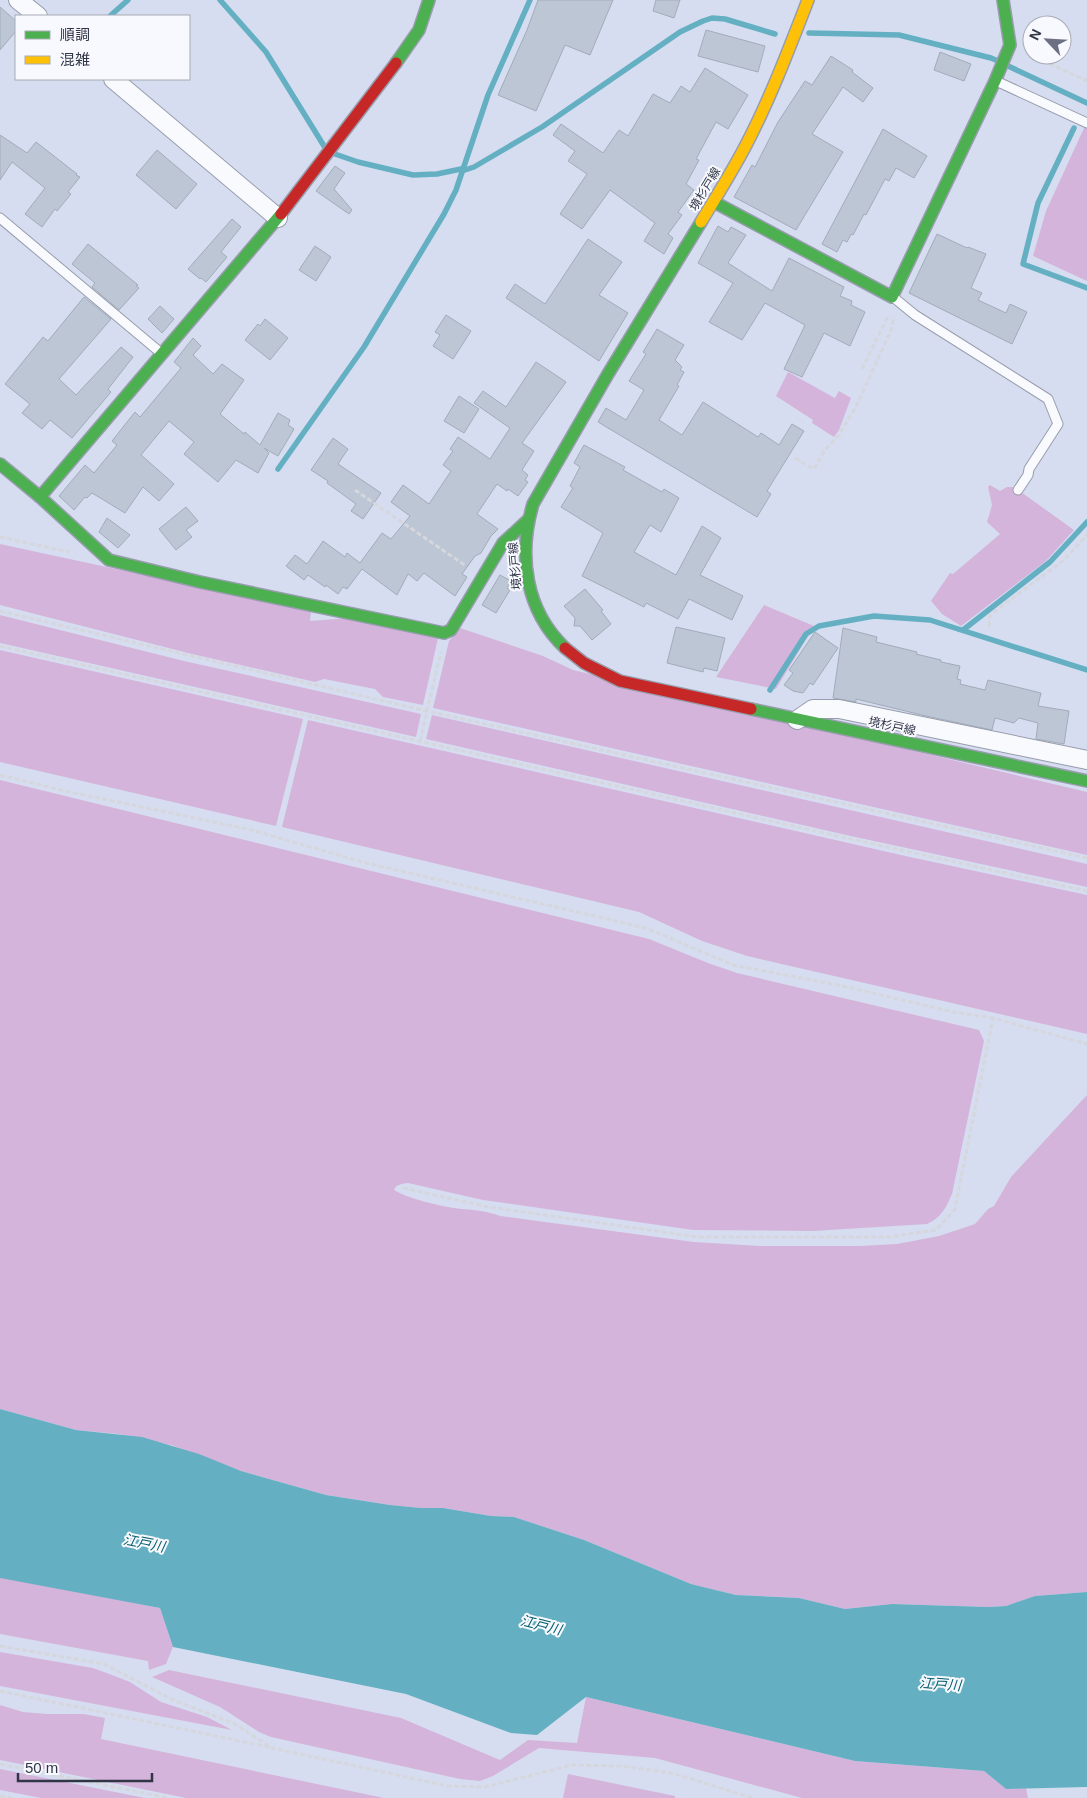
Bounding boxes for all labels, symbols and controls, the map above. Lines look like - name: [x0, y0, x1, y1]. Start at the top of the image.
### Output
- legend: [15, 15, 190, 80]
- north arrow: [1022, 15, 1072, 65]
- text: 順調: [60, 26, 90, 43]
- text: N: [1026, 27, 1045, 42]
- text: 混雑: [60, 51, 90, 68]
- street label: 境杉戸線: [687, 165, 723, 213]
- street label: 境杉戸線: [506, 541, 524, 591]
- street label: 境杉戸線: [867, 714, 917, 738]
- water label: 江戸川: [122, 1531, 168, 1555]
- water label: 江戸川: [519, 1612, 565, 1638]
- water label: 江戸川: [918, 1675, 964, 1694]
- scale bar: [18, 1750, 151, 1782]
- text: 50 m: [25, 1759, 58, 1776]

